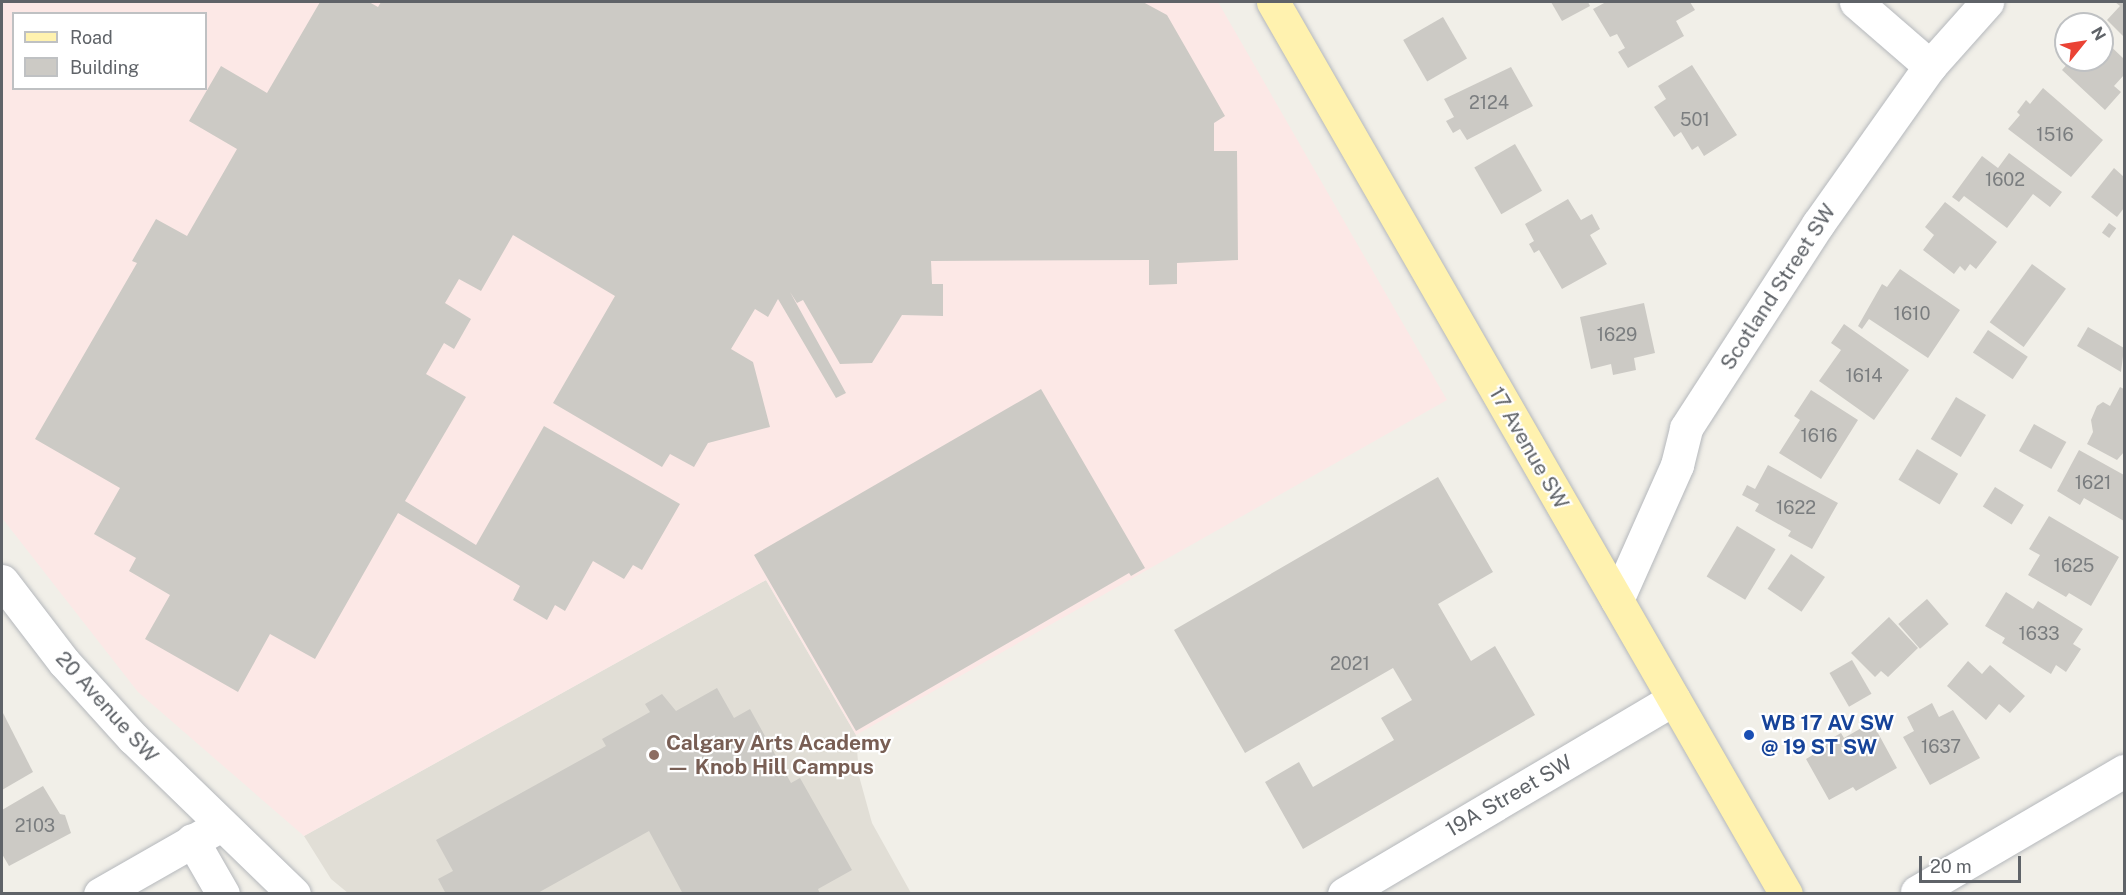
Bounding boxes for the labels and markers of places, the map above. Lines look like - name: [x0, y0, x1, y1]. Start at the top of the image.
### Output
- place label: WB 17 AV SW @ 19 ST SW: [1761, 710, 1894, 760]
- marker: WB 17 AV SW @ 19 ST SW: [1742, 728, 1756, 742]
- place label: Calgary Arts Academy — Knob Hill Campus: [666, 730, 892, 780]
- marker: Calgary Arts Academy — Knob Hill Campus: [647, 748, 661, 762]

